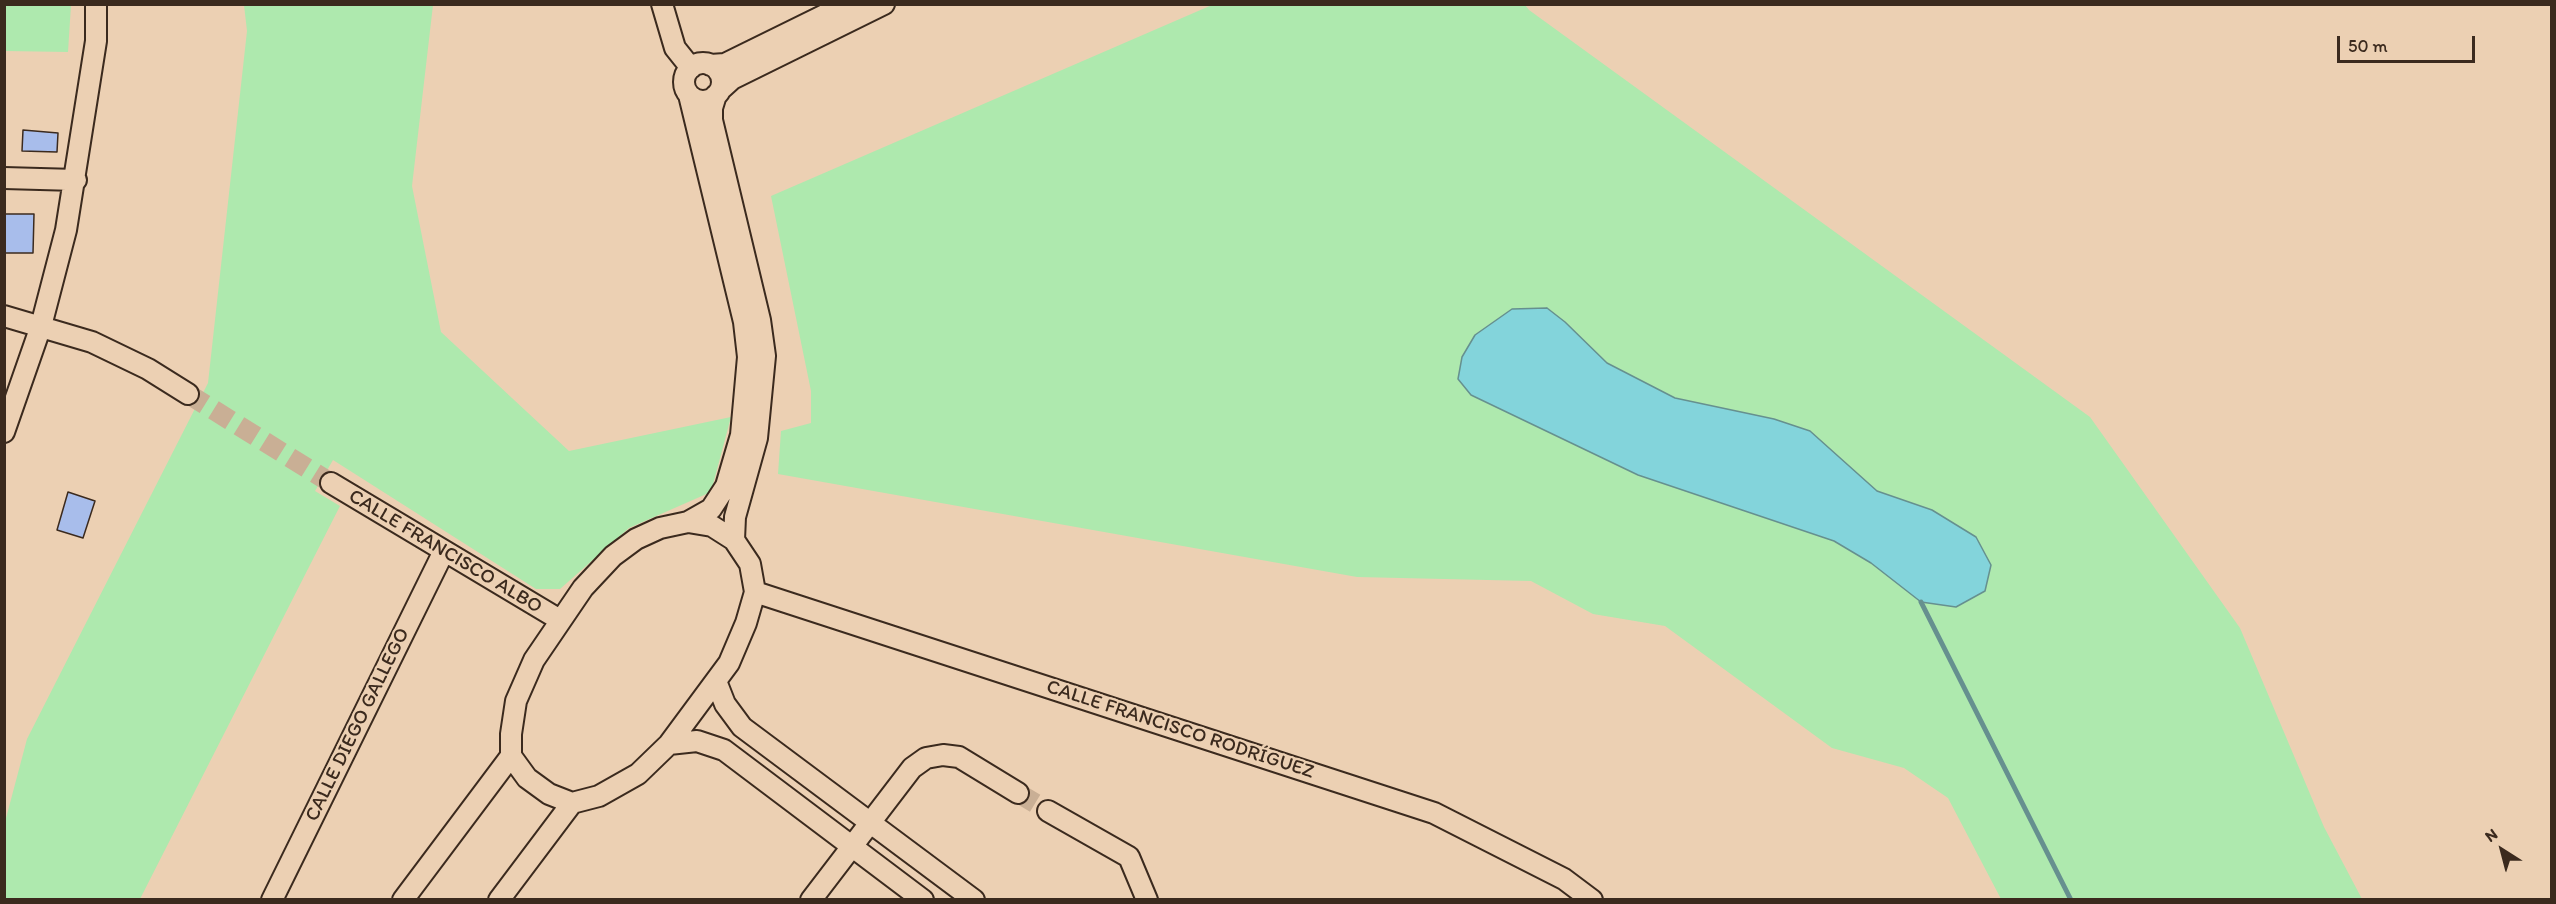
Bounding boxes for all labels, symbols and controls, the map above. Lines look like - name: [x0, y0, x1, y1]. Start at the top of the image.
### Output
- scale bar: [2340, 24, 2478, 62]
- text: 50 m: [2348, 35, 2388, 57]
- street label: CALLE FRANCISCO ALBO: [344, 485, 546, 619]
- street label: CALLE DIEGO GALLEGO: [301, 624, 415, 826]
- street label: CALLE FRANCISCO RODRÍGUEZ: [1043, 675, 1317, 785]
- north arrow: [2472, 820, 2532, 880]
- text: N: [2481, 824, 2501, 846]

